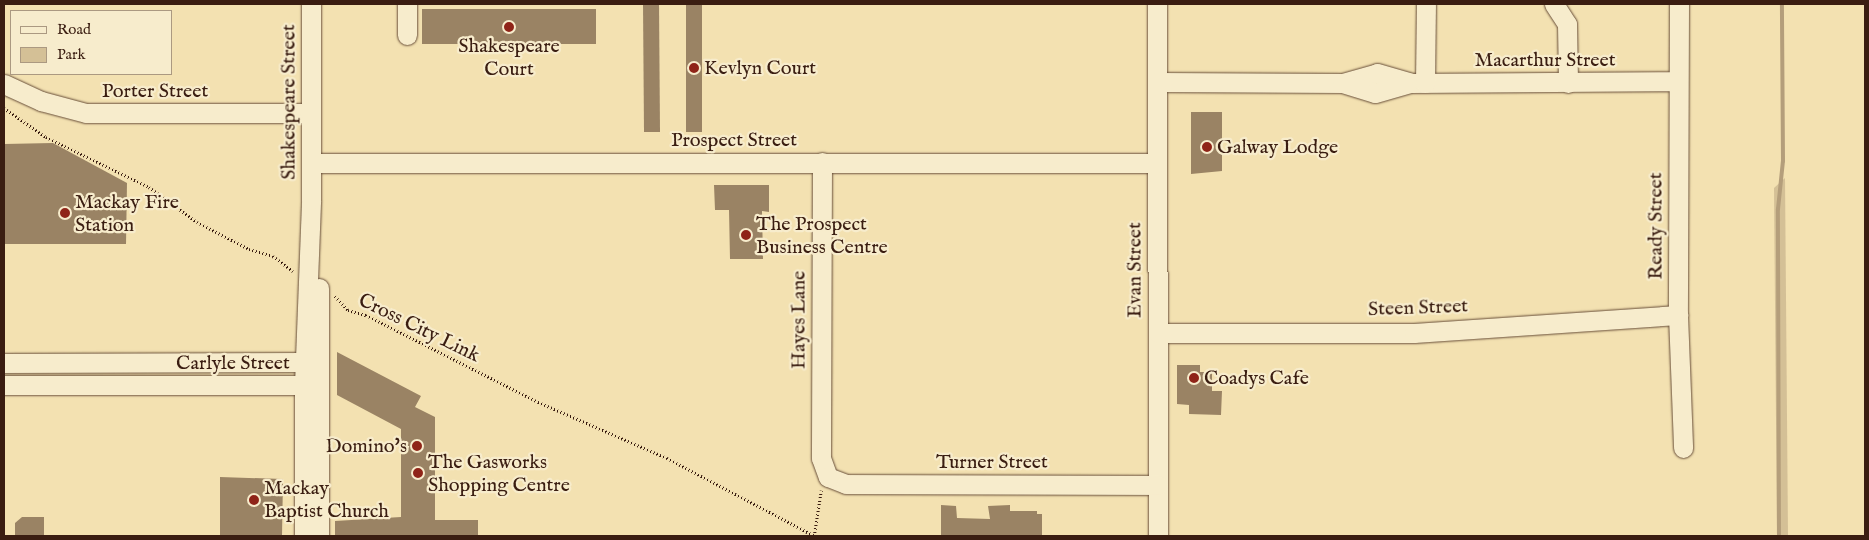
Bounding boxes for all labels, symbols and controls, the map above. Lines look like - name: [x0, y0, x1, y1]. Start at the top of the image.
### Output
- legend: [10, 10, 172, 75]
- text: Road: [57, 20, 91, 39]
- marker: Shakespeare Court: [503, 21, 515, 33]
- street label: Shakespeare Street: [277, 24, 301, 180]
- place label: Shakespeare Court: [458, 35, 560, 82]
- text: Park: [57, 45, 86, 64]
- street label: Macarthur Street: [1474, 48, 1616, 72]
- place label: Kevlyn Court: [704, 56, 816, 80]
- marker: Kevlyn Court: [688, 62, 700, 74]
- street label: Porter Street: [102, 79, 208, 103]
- street label: Prospect Street: [671, 128, 797, 152]
- place label: Galway Lodge: [1217, 135, 1338, 159]
- marker: Galway Lodge: [1201, 141, 1213, 153]
- street label: Ready Street: [1644, 172, 1668, 280]
- place label: Mackay Fire Station: [75, 190, 179, 237]
- marker: Mackay Fire Station: [59, 207, 71, 219]
- place label: The Prospect Business Centre: [756, 212, 888, 259]
- street label: Evan Street: [1123, 222, 1147, 318]
- marker: The Prospect Business Centre: [740, 229, 752, 241]
- street label: Hayes Lane: [787, 271, 811, 369]
- street label: Cross City Link: [354, 288, 484, 368]
- street label: Steen Street: [1368, 294, 1468, 322]
- street label: Carlyle Street: [176, 351, 290, 375]
- place label: Coadys Cafe: [1204, 366, 1309, 390]
- marker: Coadys Cafe: [1188, 372, 1200, 384]
- place label: Domino's: [326, 434, 407, 458]
- marker: Domino's: [411, 440, 423, 452]
- place label: The Gasworks Shopping Centre: [428, 450, 570, 497]
- street label: Turner Street: [936, 450, 1048, 474]
- marker: The Gasworks Shopping Centre: [412, 467, 424, 479]
- place label: Mackay Baptist Church: [264, 476, 389, 523]
- marker: Mackay Baptist Church: [248, 494, 260, 506]

